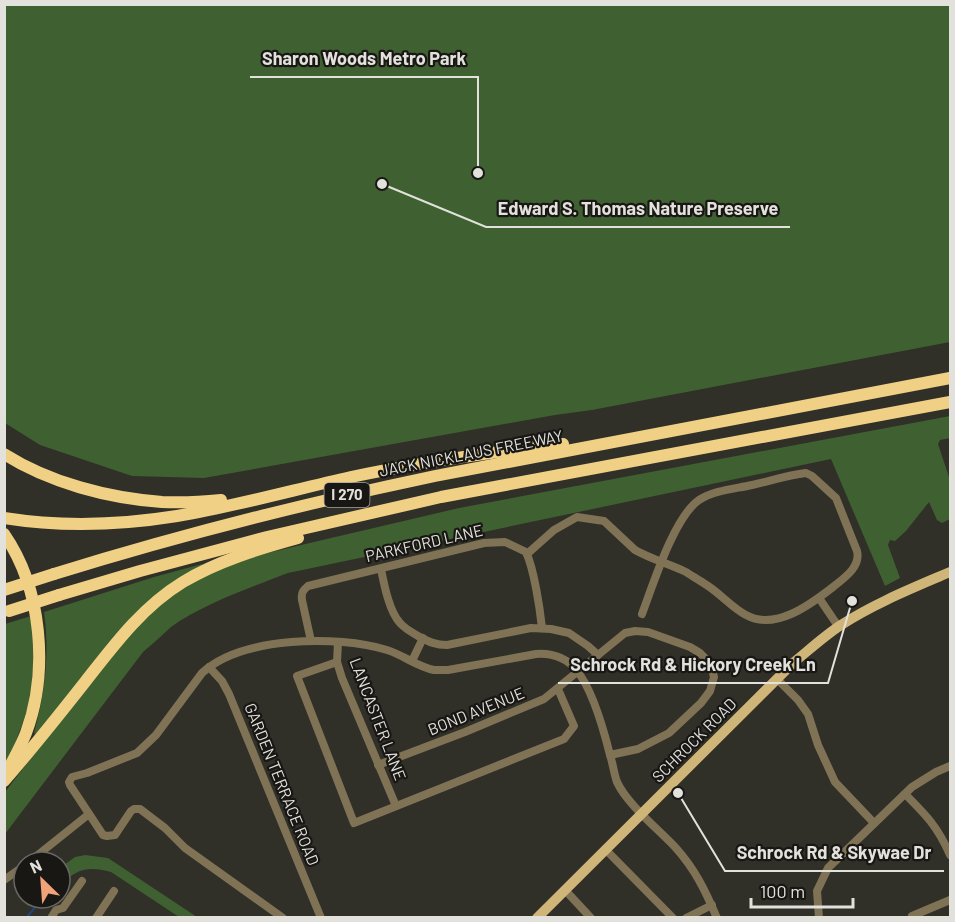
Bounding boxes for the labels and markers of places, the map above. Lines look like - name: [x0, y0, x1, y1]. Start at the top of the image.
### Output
- callout: Sharon Woods Metro Park: [250, 41, 478, 77]
- callout: Edward S. Thomas Nature Preserve: [486, 191, 790, 227]
- callout: Schrock Rd & Hickory Creek Ln: [558, 647, 828, 683]
- callout: Schrock Rd & Skywae Dr: [725, 835, 944, 871]

